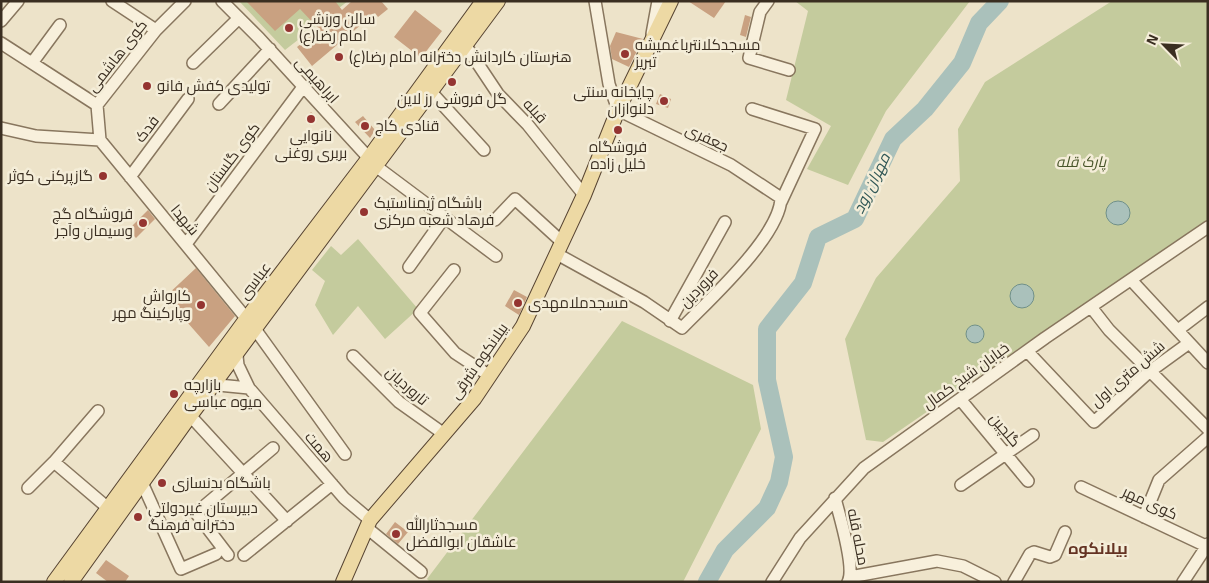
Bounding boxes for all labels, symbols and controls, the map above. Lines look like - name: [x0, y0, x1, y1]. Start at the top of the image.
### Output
- place label: سالن ورزشی امام رضا(ع): [299, 4, 375, 50]
- street label: کوی هاشمی: [78, 13, 155, 99]
- north arrow: [1139, 20, 1189, 70]
- marker: سالن ورزشی امام رضا(ع): [283, 22, 295, 34]
- place label: مسجدکلانترباغمیشه تبریز: [634, 30, 760, 76]
- text: N: [1138, 30, 1166, 49]
- place label: هنرستان کاردانش دخترانه امام رضا(ع): [349, 42, 572, 71]
- marker: مسجدکلانترباغمیشه تبریز: [619, 48, 631, 60]
- street label: ابراهیمی: [288, 49, 347, 110]
- marker: هنرستان کاردانش دخترانه امام رضا(ع): [333, 51, 345, 63]
- place label: تولیدی کفش فانو: [157, 71, 270, 100]
- marker: گل فروشی رز لاین: [446, 76, 458, 88]
- place label: چایخانه سنتی دلنوازان: [573, 77, 654, 123]
- marker: تولیدی کفش فانو: [141, 80, 153, 92]
- place label: گل فروشی رز لاین: [397, 84, 507, 113]
- street label: قبله: [516, 91, 555, 130]
- marker: چایخانه سنتی دلنوازان: [658, 95, 670, 107]
- street label: فدک: [126, 108, 167, 149]
- place label: قنادی کاج: [375, 111, 439, 140]
- marker: نانوایی بربری روغنی: [305, 113, 317, 125]
- street label: جعفری: [681, 115, 734, 160]
- street label: کوی گلستان: [196, 116, 268, 198]
- marker: قنادی کاج: [359, 120, 371, 132]
- place label: نانوایی بربری روغنی: [275, 121, 347, 167]
- marker: فروشگاه خلیل زاده: [612, 124, 624, 136]
- place label: فروشگاه خلیل زاده: [589, 132, 647, 178]
- water label: مهران رود: [843, 147, 899, 219]
- park label: پارک قله: [1056, 147, 1107, 176]
- place label: گازپرکنی کوثر: [7, 161, 93, 190]
- marker: گازپرکنی کوثر: [97, 170, 109, 182]
- place label: باشگاه ژیمناستیک فرهاد شعبه مرکزی: [374, 188, 494, 234]
- street label: شهدا: [163, 197, 208, 242]
- place label: فروشگاه گچ وسیمان وآجر: [52, 199, 133, 245]
- marker: باشگاه ژیمناستیک فرهاد شعبه مرکزی: [358, 206, 370, 218]
- marker: فروشگاه گچ وسیمان وآجر: [137, 217, 149, 229]
- street label: عباسى: [230, 255, 279, 306]
- street label: فروردین: [672, 261, 726, 315]
- place label: کارواش وپارکینگ مهر: [112, 281, 191, 327]
- place label: مسجدملامهدی: [528, 288, 628, 317]
- marker: مسجدملامهدی: [512, 297, 524, 309]
- marker: کارواش وپارکینگ مهر: [195, 299, 207, 311]
- street label: بیلانکوه شرقی: [441, 316, 516, 406]
- street label: شش متری اول: [1083, 333, 1172, 415]
- street label: خیابان شیخ کمال: [916, 334, 1016, 417]
- street label: تاروردیان: [379, 358, 436, 413]
- place label: بازارچه میوه عباسی: [184, 370, 262, 416]
- marker: بازارچه میوه عباسی: [168, 388, 180, 400]
- street label: گلچین: [982, 406, 1029, 454]
- street label: همت: [297, 424, 342, 469]
- place label: باشگاه بدنسازی: [172, 468, 271, 497]
- marker: باشگاه بدنسازی: [156, 477, 168, 489]
- street label: کوی مهر: [1117, 477, 1183, 528]
- place label: دبیرستان غیردولتی دخترانه فرهنگ: [148, 493, 258, 539]
- street label: محله قله: [839, 506, 878, 568]
- place label: مسجدثارالله عاشقان ابوالفضل: [406, 510, 517, 556]
- marker: دبیرستان غیردولتی دخترانه فرهنگ: [132, 511, 144, 523]
- marker: مسجدثارالله عاشقان ابوالفضل: [390, 528, 402, 540]
- district label: بیلانکوه: [1068, 533, 1128, 563]

